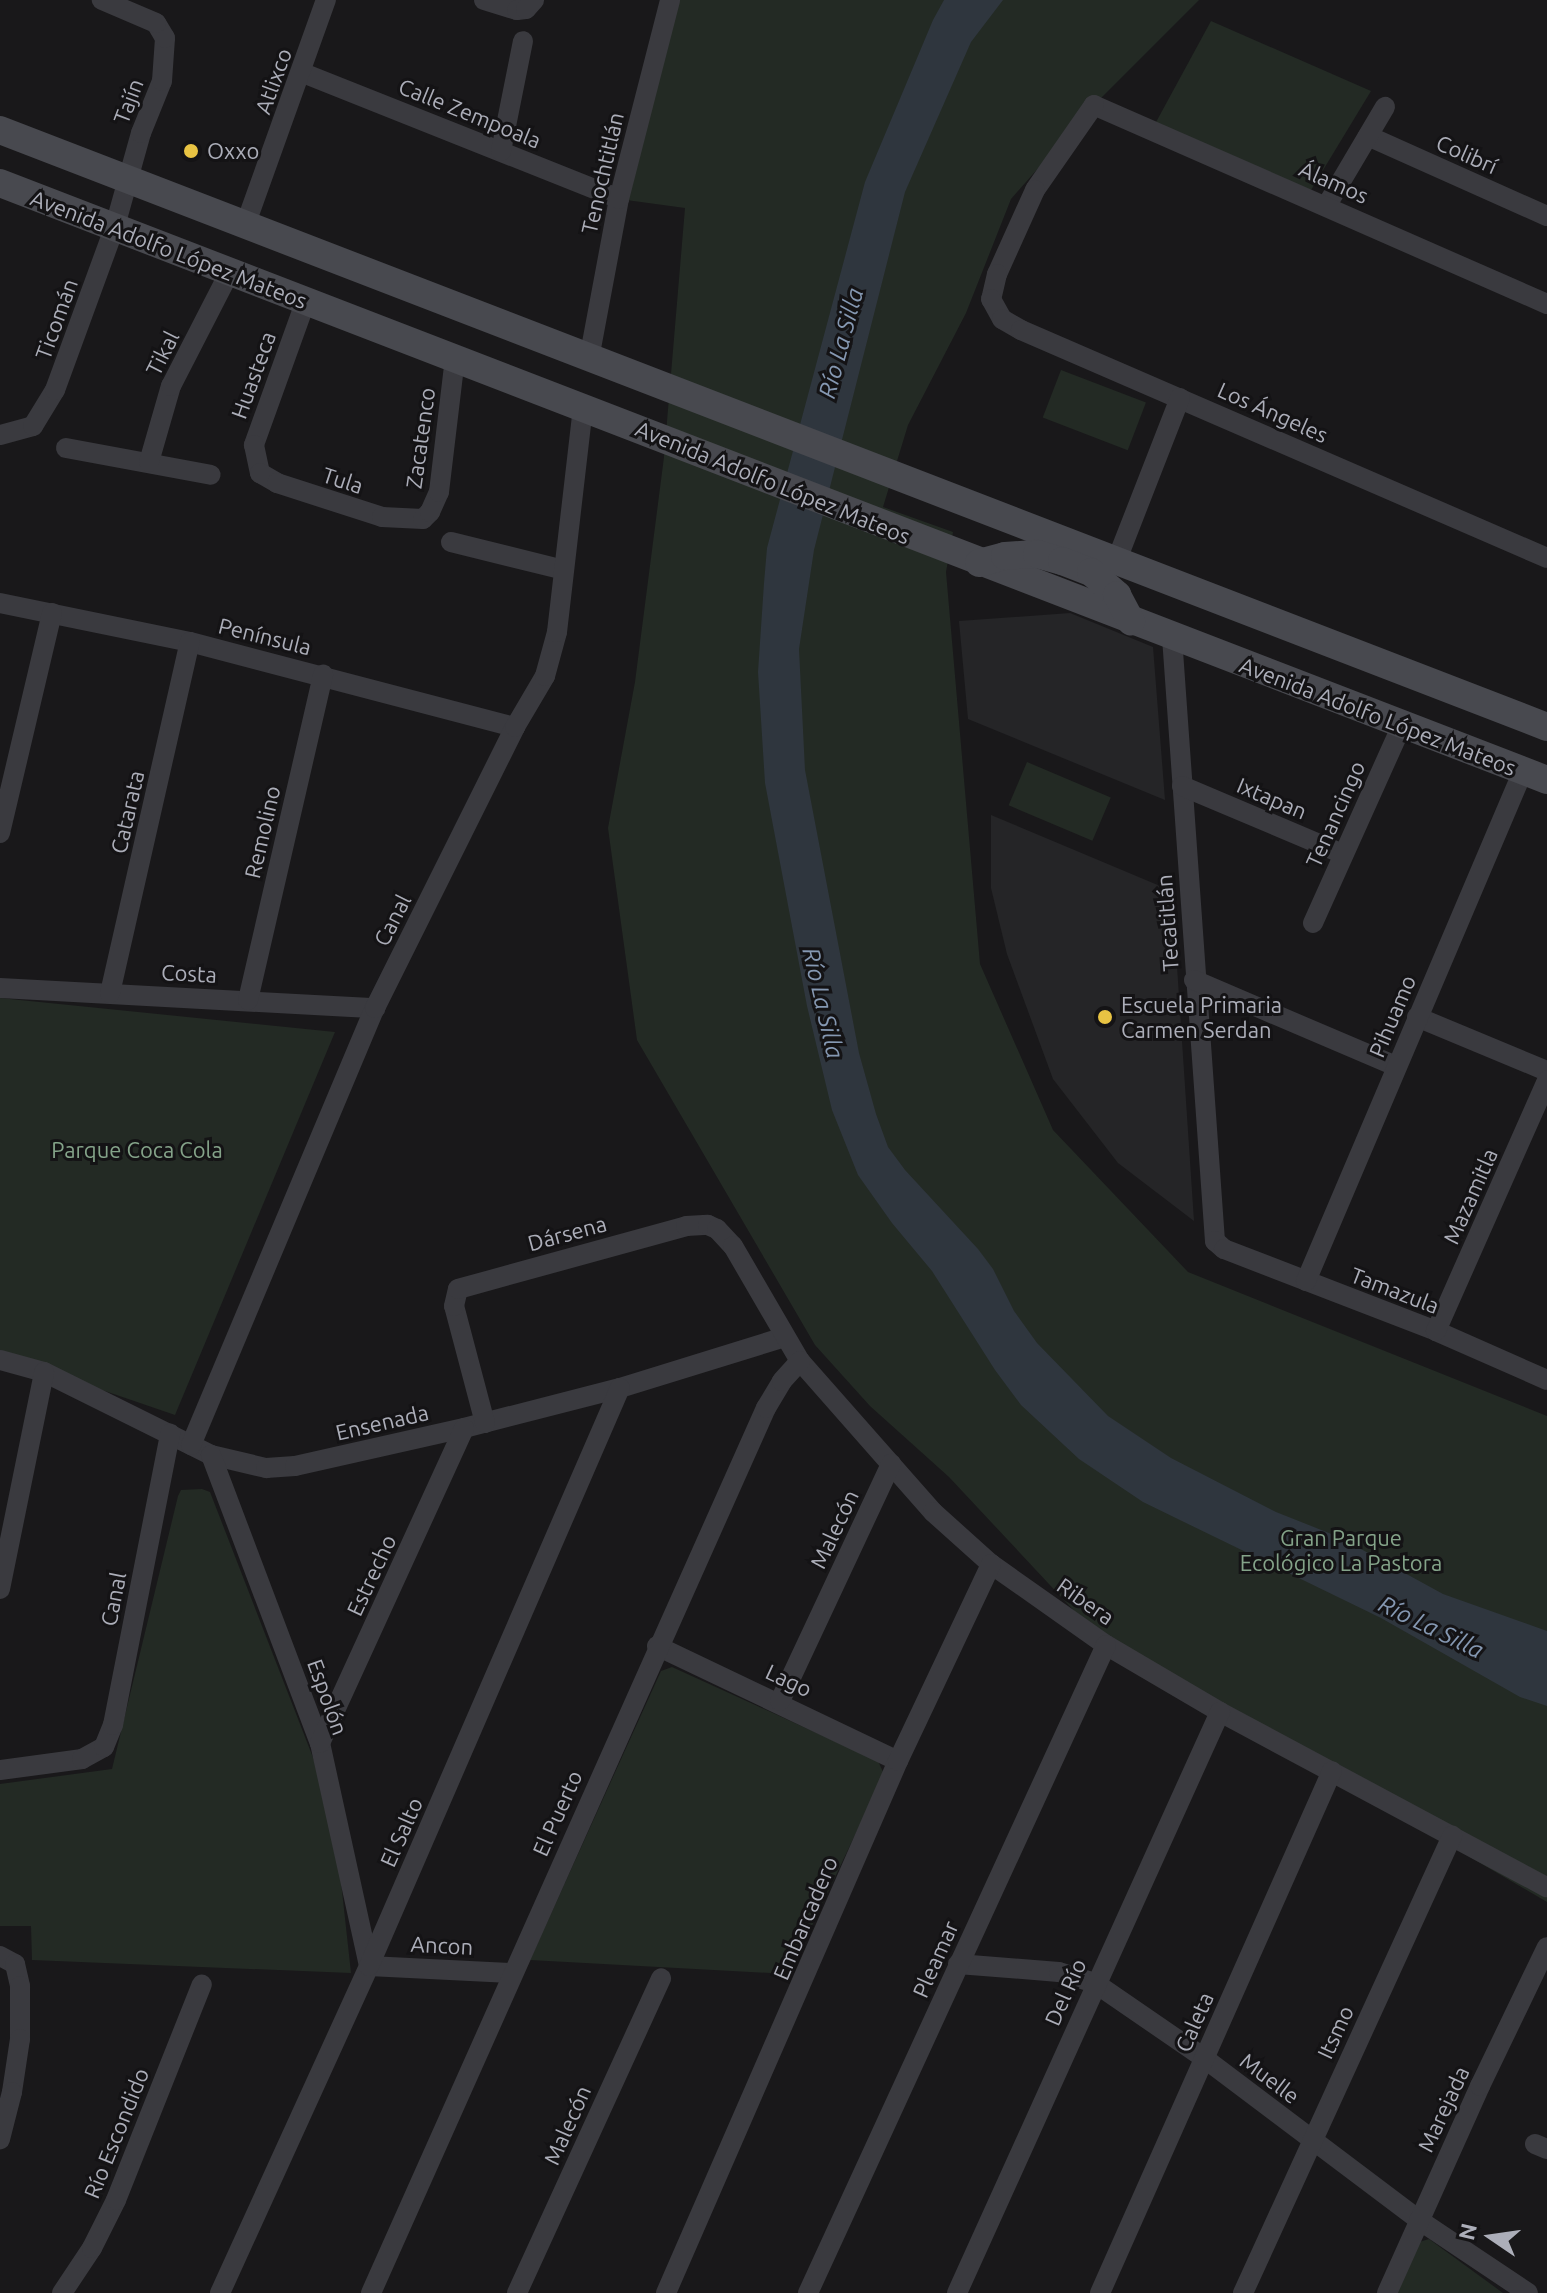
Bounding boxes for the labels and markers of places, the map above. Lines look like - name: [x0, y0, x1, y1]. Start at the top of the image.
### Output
- place label: Oxxo: [207, 138, 259, 164]
- marker: Oxxo: [182, 142, 200, 160]
- place label: Escuela Primaria Carmen Serdan: [1121, 991, 1282, 1042]
- marker: Escuela Primaria Carmen Serdan: [1096, 1008, 1114, 1026]

